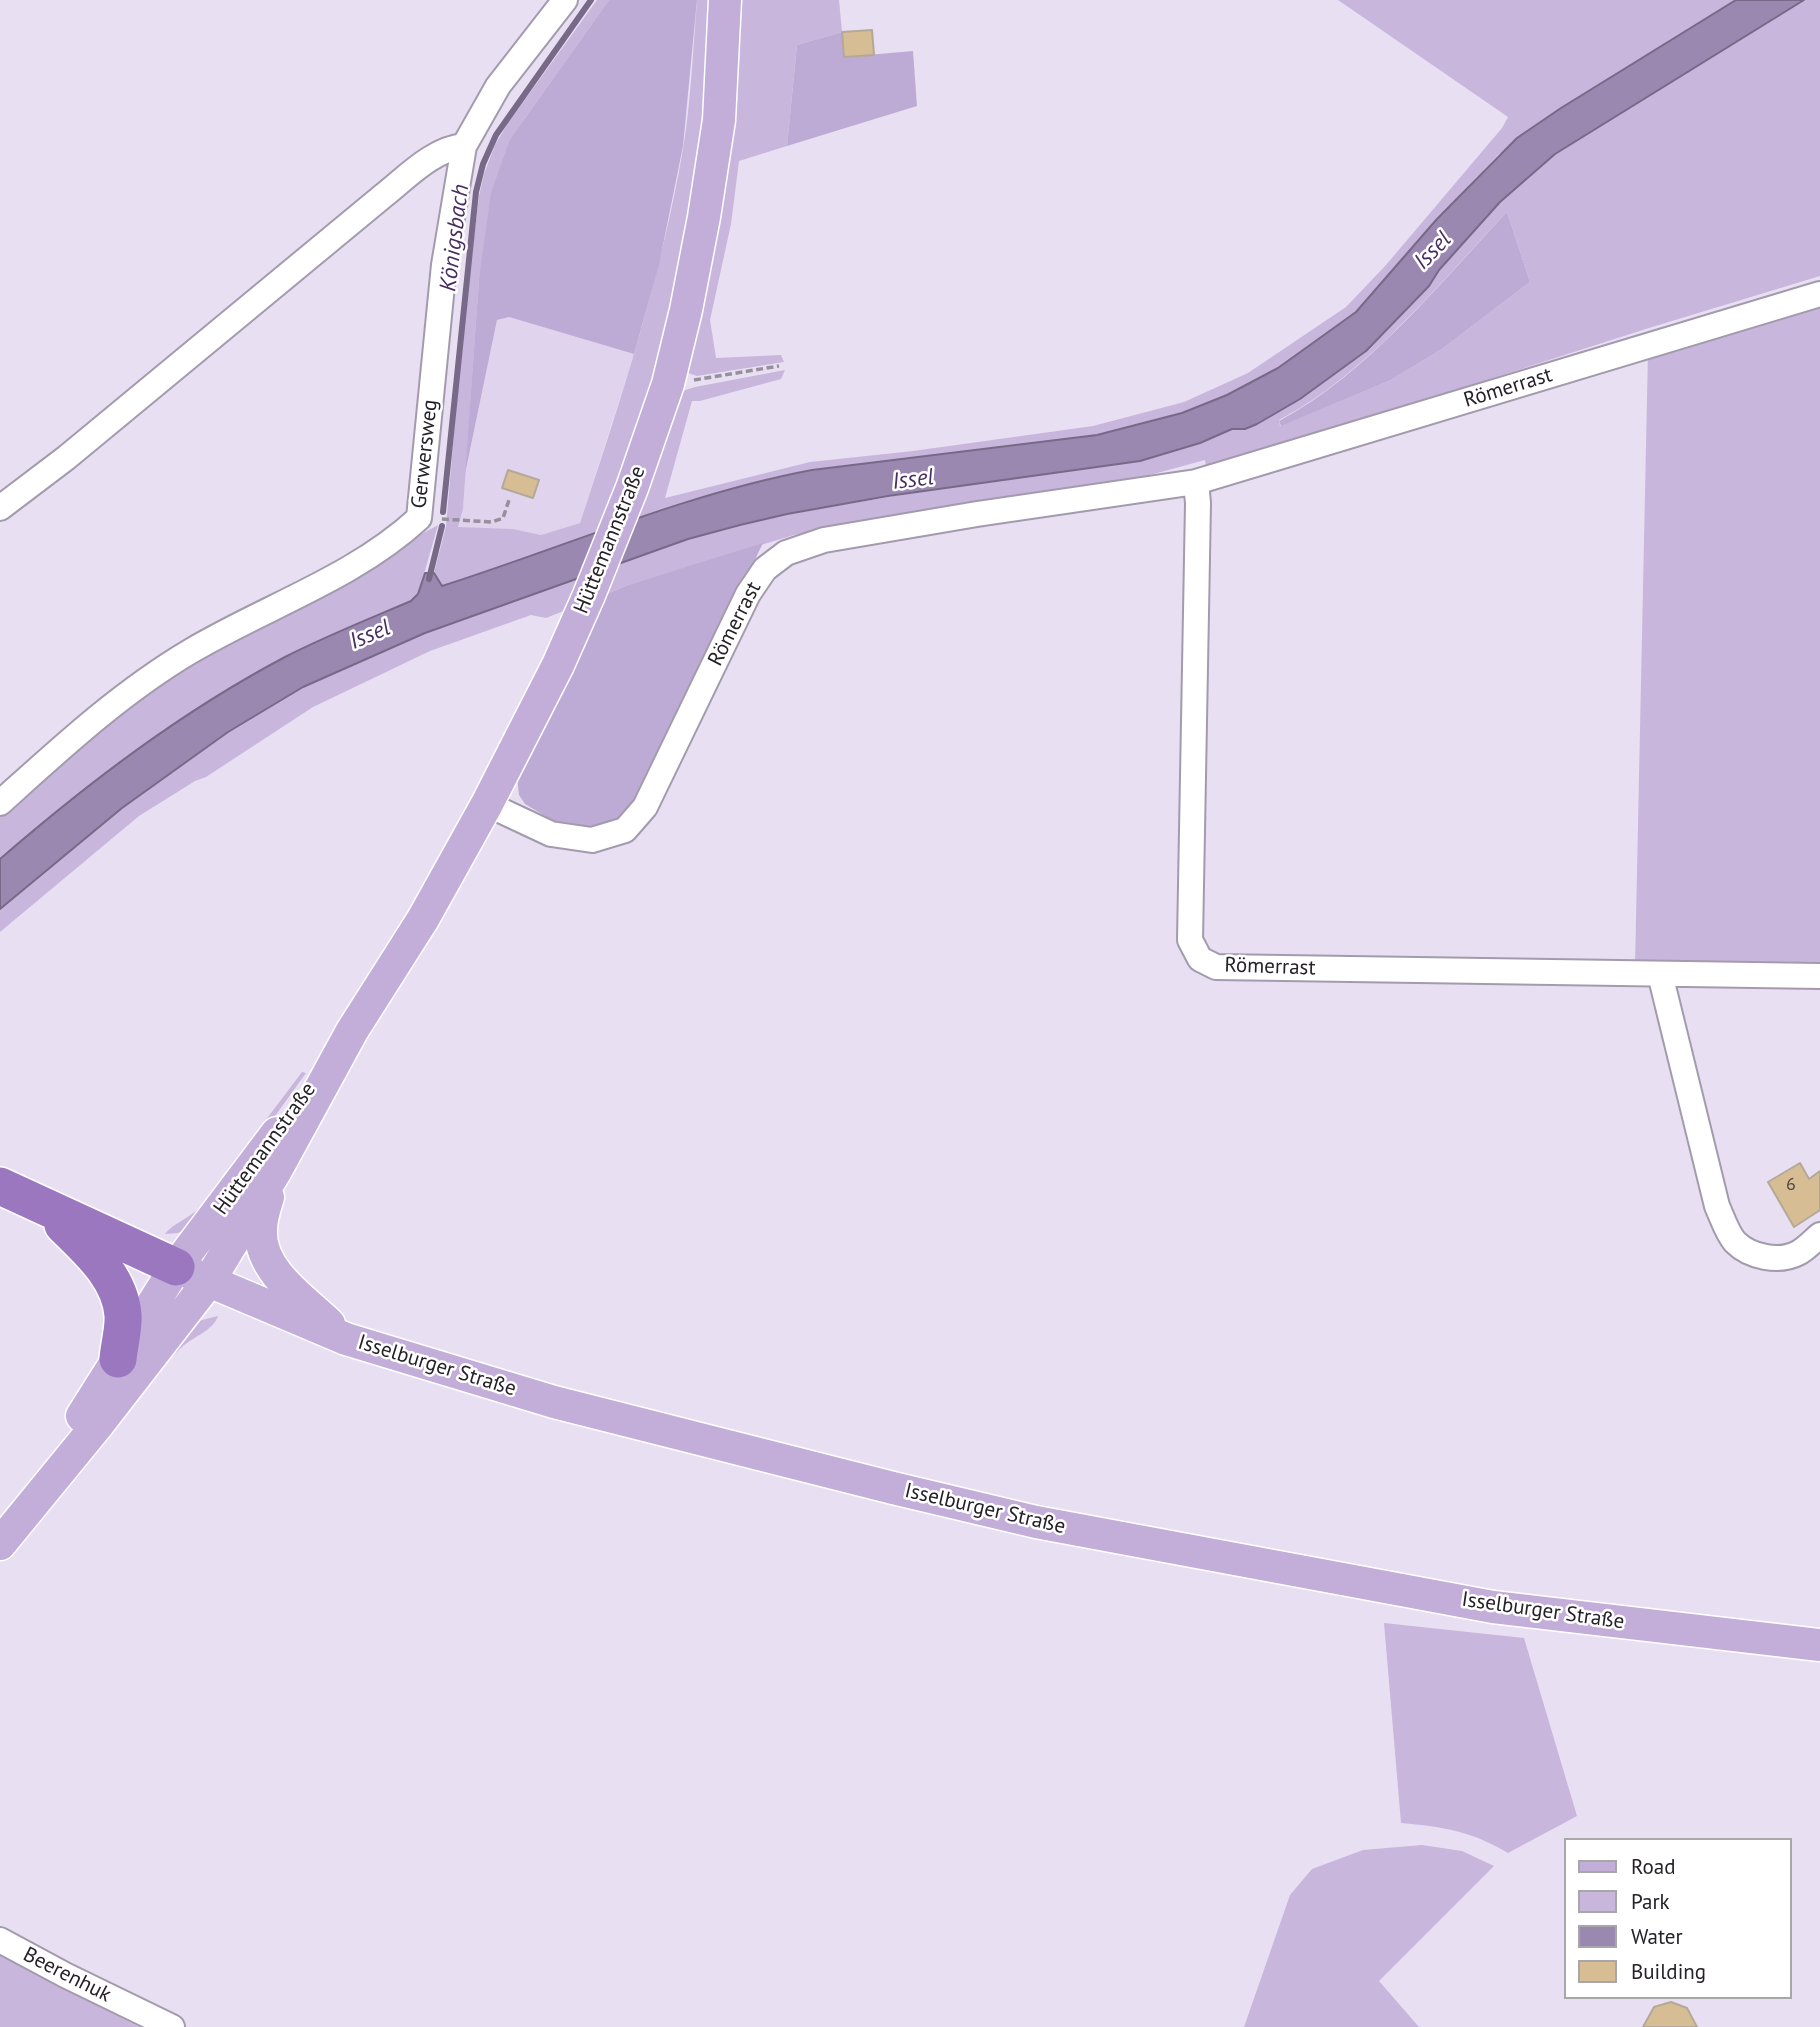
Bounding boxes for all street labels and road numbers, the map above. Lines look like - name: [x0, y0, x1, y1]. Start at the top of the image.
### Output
- street label: Römerrast: [1461, 363, 1555, 413]
- street label: Gerwersweg: [407, 398, 443, 510]
- street label: Hüttemannstraße: [569, 462, 651, 618]
- street label: Römerrast: [703, 578, 767, 670]
- street label: Römerrast: [1224, 953, 1316, 981]
- street label: Hüttemannstraße: [209, 1078, 321, 1220]
- street label: Isselburger Straße: [355, 1330, 519, 1402]
- street label: Isselburger Straße: [902, 1478, 1068, 1540]
- street label: Isselburger Straße: [1460, 1587, 1626, 1635]
- street label: Beerenhuk: [19, 1942, 115, 2008]

